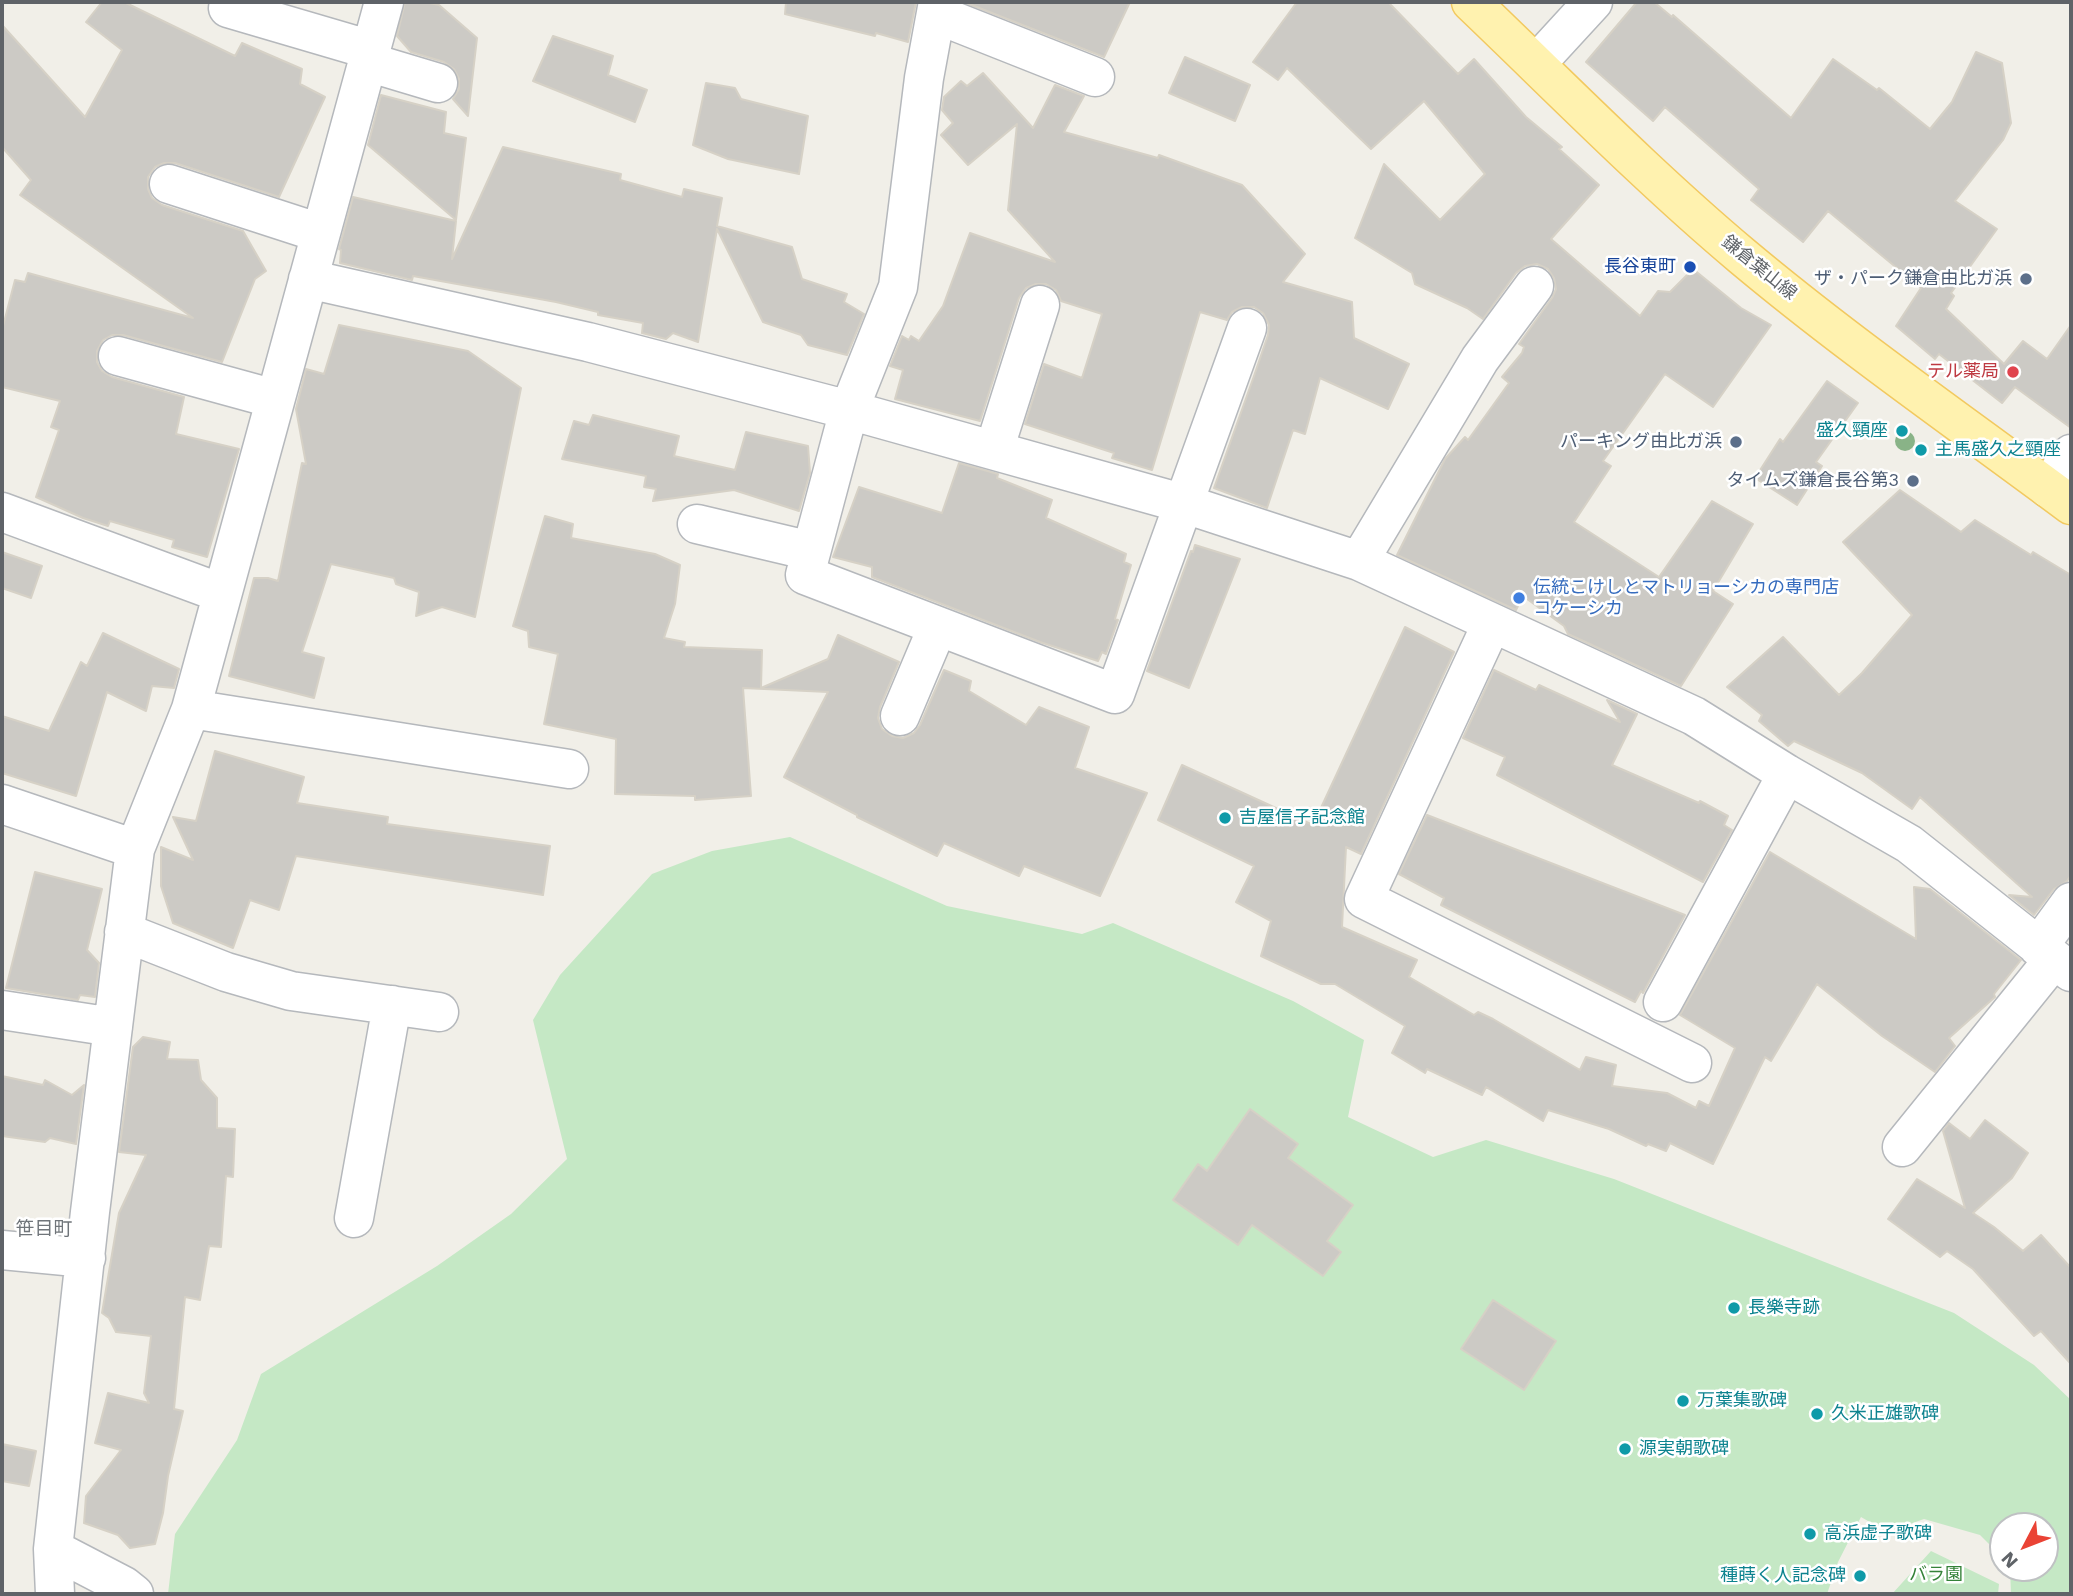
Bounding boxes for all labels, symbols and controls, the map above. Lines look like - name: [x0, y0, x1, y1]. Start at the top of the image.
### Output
- street label: 鎌倉葉山線: [1717, 231, 1801, 305]
- place label: 長谷東町: [1604, 256, 1676, 278]
- marker: 長谷東町: [1682, 259, 1698, 275]
- place label: ザ・パーク鎌倉由比ガ浜: [1814, 268, 2012, 290]
- marker: ザ・パーク鎌倉由比ガ浜: [2018, 271, 2034, 287]
- place label: テル薬局: [1927, 361, 1999, 383]
- marker: テル薬局: [2005, 364, 2021, 380]
- place label: 盛久頸座: [1816, 420, 1888, 442]
- marker: 盛久頸座: [1894, 423, 1910, 439]
- place label: パーキング由比ガ浜: [1560, 431, 1722, 453]
- marker: パーキング由比ガ浜: [1728, 434, 1744, 450]
- place label: 主馬盛久之頸座: [1935, 439, 2061, 461]
- marker: 主馬盛久之頸座: [1913, 442, 1929, 458]
- place label: タイムズ鎌倉長谷第3: [1727, 470, 1899, 492]
- marker: タイムズ鎌倉長谷第3: [1905, 473, 1921, 489]
- place label: 伝統こけしとマトリョーシカの専門店 コケーシカ: [1533, 577, 1839, 620]
- marker: 伝統こけしとマトリョーシカの専門店 コケーシカ: [1511, 590, 1527, 606]
- place label: 吉屋信子記念館: [1239, 807, 1365, 829]
- marker: 吉屋信子記念館: [1217, 810, 1233, 826]
- district label: 笹目町: [16, 1218, 72, 1240]
- place label: 長樂寺跡: [1748, 1297, 1820, 1319]
- marker: 長樂寺跡: [1726, 1300, 1742, 1316]
- place label: 万葉集歌碑: [1697, 1390, 1787, 1412]
- marker: 万葉集歌碑: [1675, 1393, 1691, 1409]
- place label: 久米正雄歌碑: [1831, 1403, 1939, 1425]
- marker: 久米正雄歌碑: [1809, 1406, 1825, 1422]
- place label: 源実朝歌碑: [1639, 1438, 1729, 1460]
- marker: 源実朝歌碑: [1617, 1441, 1633, 1457]
- north arrow: [1989, 1512, 2059, 1582]
- place label: 高浜虚子歌碑: [1824, 1523, 1932, 1545]
- marker: 高浜虚子歌碑: [1802, 1526, 1818, 1542]
- text: N: [1996, 1547, 2023, 1573]
- park label: バラ園: [1909, 1564, 1963, 1586]
- place label: 種蒔く人記念碑: [1720, 1565, 1846, 1587]
- marker: 種蒔く人記念碑: [1852, 1568, 1868, 1584]

